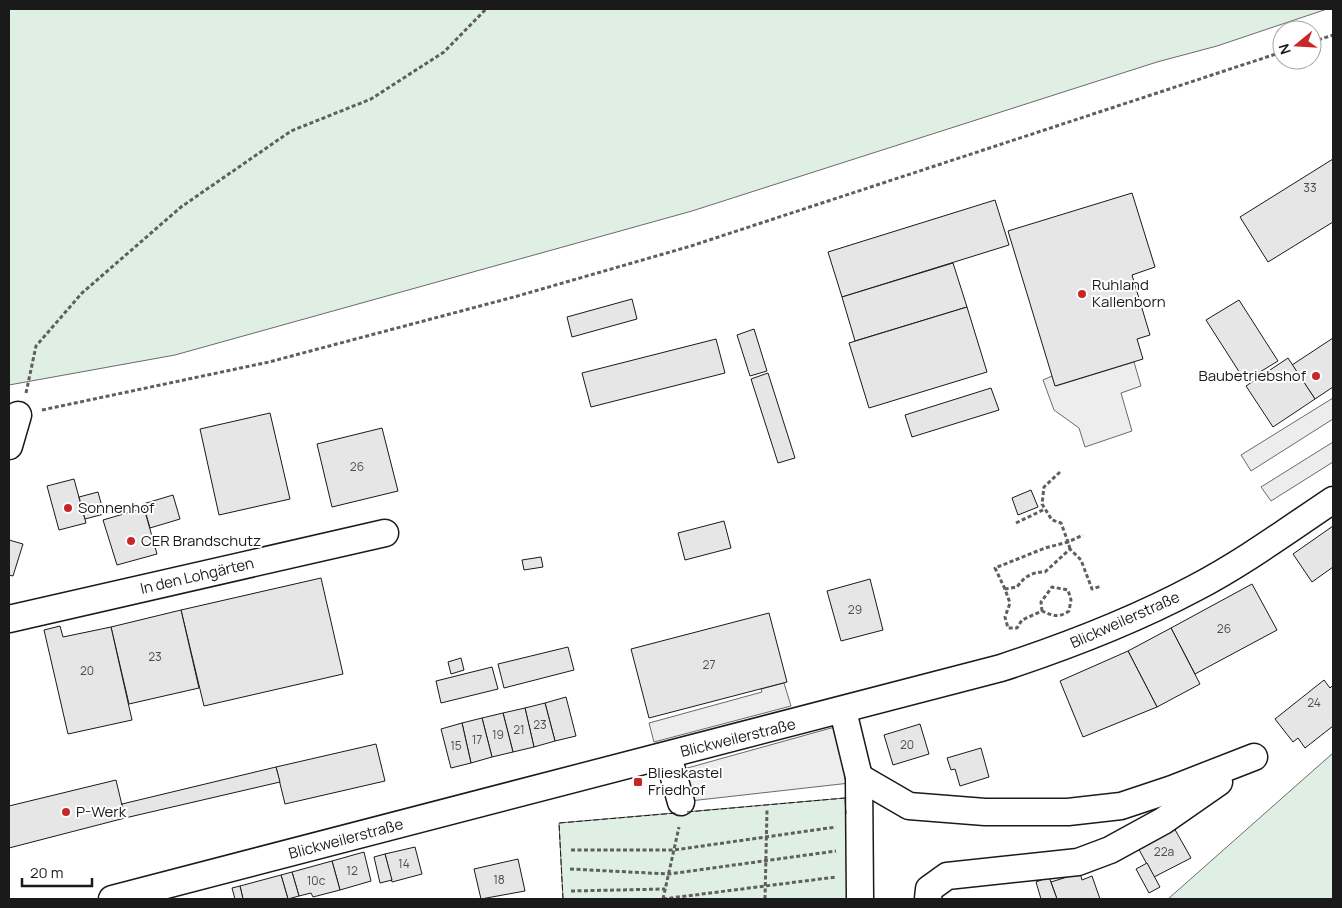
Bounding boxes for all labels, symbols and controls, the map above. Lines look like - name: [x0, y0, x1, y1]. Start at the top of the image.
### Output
- north arrow: [1272, 20, 1322, 70]
- text: N: [1274, 41, 1295, 57]
- house number: 33: [1303, 179, 1317, 196]
- place label: Ruhland Kallenborn: [1092, 274, 1166, 312]
- marker: Ruhland Kallenborn: [1076, 288, 1088, 300]
- place label: Baubetriebshof: [1198, 365, 1307, 386]
- marker: Baubetriebshof: [1310, 370, 1322, 382]
- house number: 26: [350, 458, 364, 475]
- place label: Sonnenhof: [78, 497, 155, 518]
- marker: Sonnenhof: [62, 502, 74, 514]
- place label: CER Brandschutz: [141, 530, 261, 551]
- marker: CER Brandschutz: [125, 535, 137, 547]
- street label: In den Lohgärten: [138, 552, 256, 599]
- street label: Blickweilerstraße: [1067, 586, 1183, 653]
- house number: 29: [848, 601, 862, 618]
- house number: 26: [1217, 620, 1231, 637]
- house number: 23: [148, 648, 162, 665]
- house number: 27: [703, 656, 715, 673]
- house number: 20: [80, 662, 94, 679]
- house number: 24: [1307, 694, 1321, 711]
- street label: Blickweilerstraße: [678, 713, 798, 762]
- house number: 23: [533, 716, 547, 733]
- house number: 21: [513, 721, 525, 738]
- house number: 19: [492, 726, 504, 743]
- house number: 17: [472, 731, 482, 748]
- house number: 20: [900, 736, 914, 753]
- house number: 15: [450, 737, 462, 754]
- place label: Blieskastel Friedhof: [648, 762, 722, 800]
- marker: Blieskastel Friedhof: [632, 776, 644, 788]
- place label: P-Werk: [76, 801, 127, 822]
- marker: P-Werk: [60, 806, 72, 818]
- street label: Blickweilerstraße: [286, 813, 406, 864]
- house number: 22a: [1154, 843, 1174, 860]
- house number: 14: [398, 855, 410, 872]
- scale bar: [22, 856, 92, 888]
- text: 20 m: [30, 862, 63, 883]
- house number: 12: [346, 862, 358, 879]
- house number: 18: [493, 871, 505, 888]
- house number: 10c: [307, 872, 326, 889]

